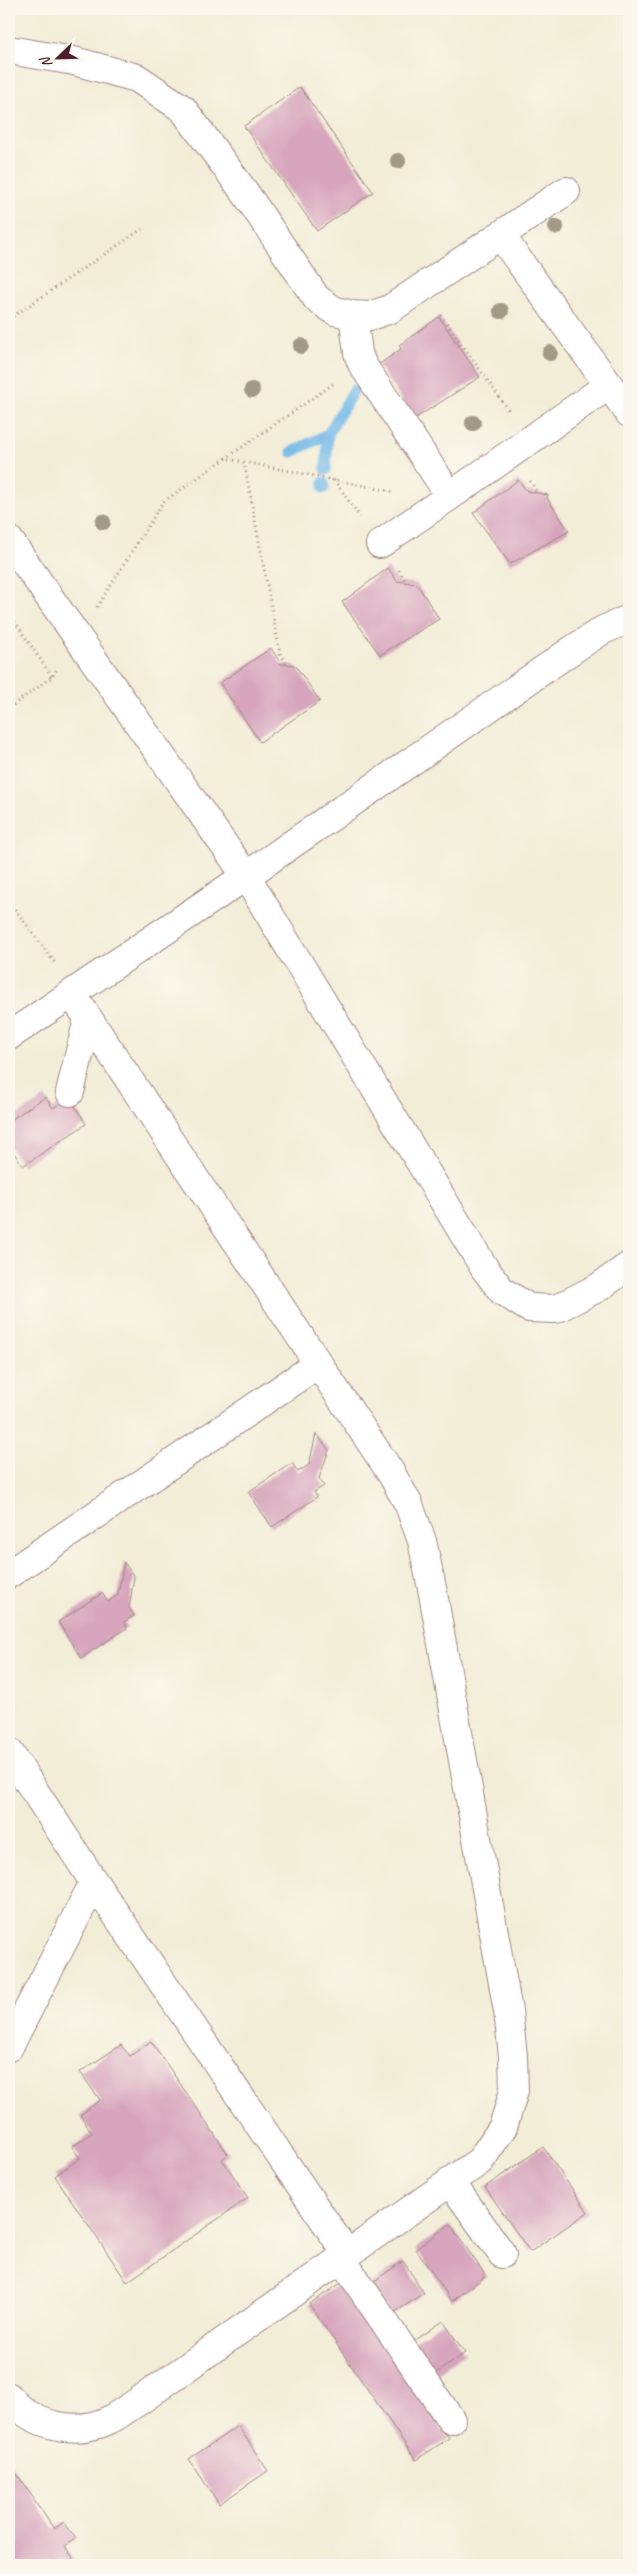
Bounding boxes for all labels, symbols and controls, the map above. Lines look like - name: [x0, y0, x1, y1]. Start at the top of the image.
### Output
- north arrow: [32, 32, 82, 82]
- text: N: [36, 53, 56, 70]

